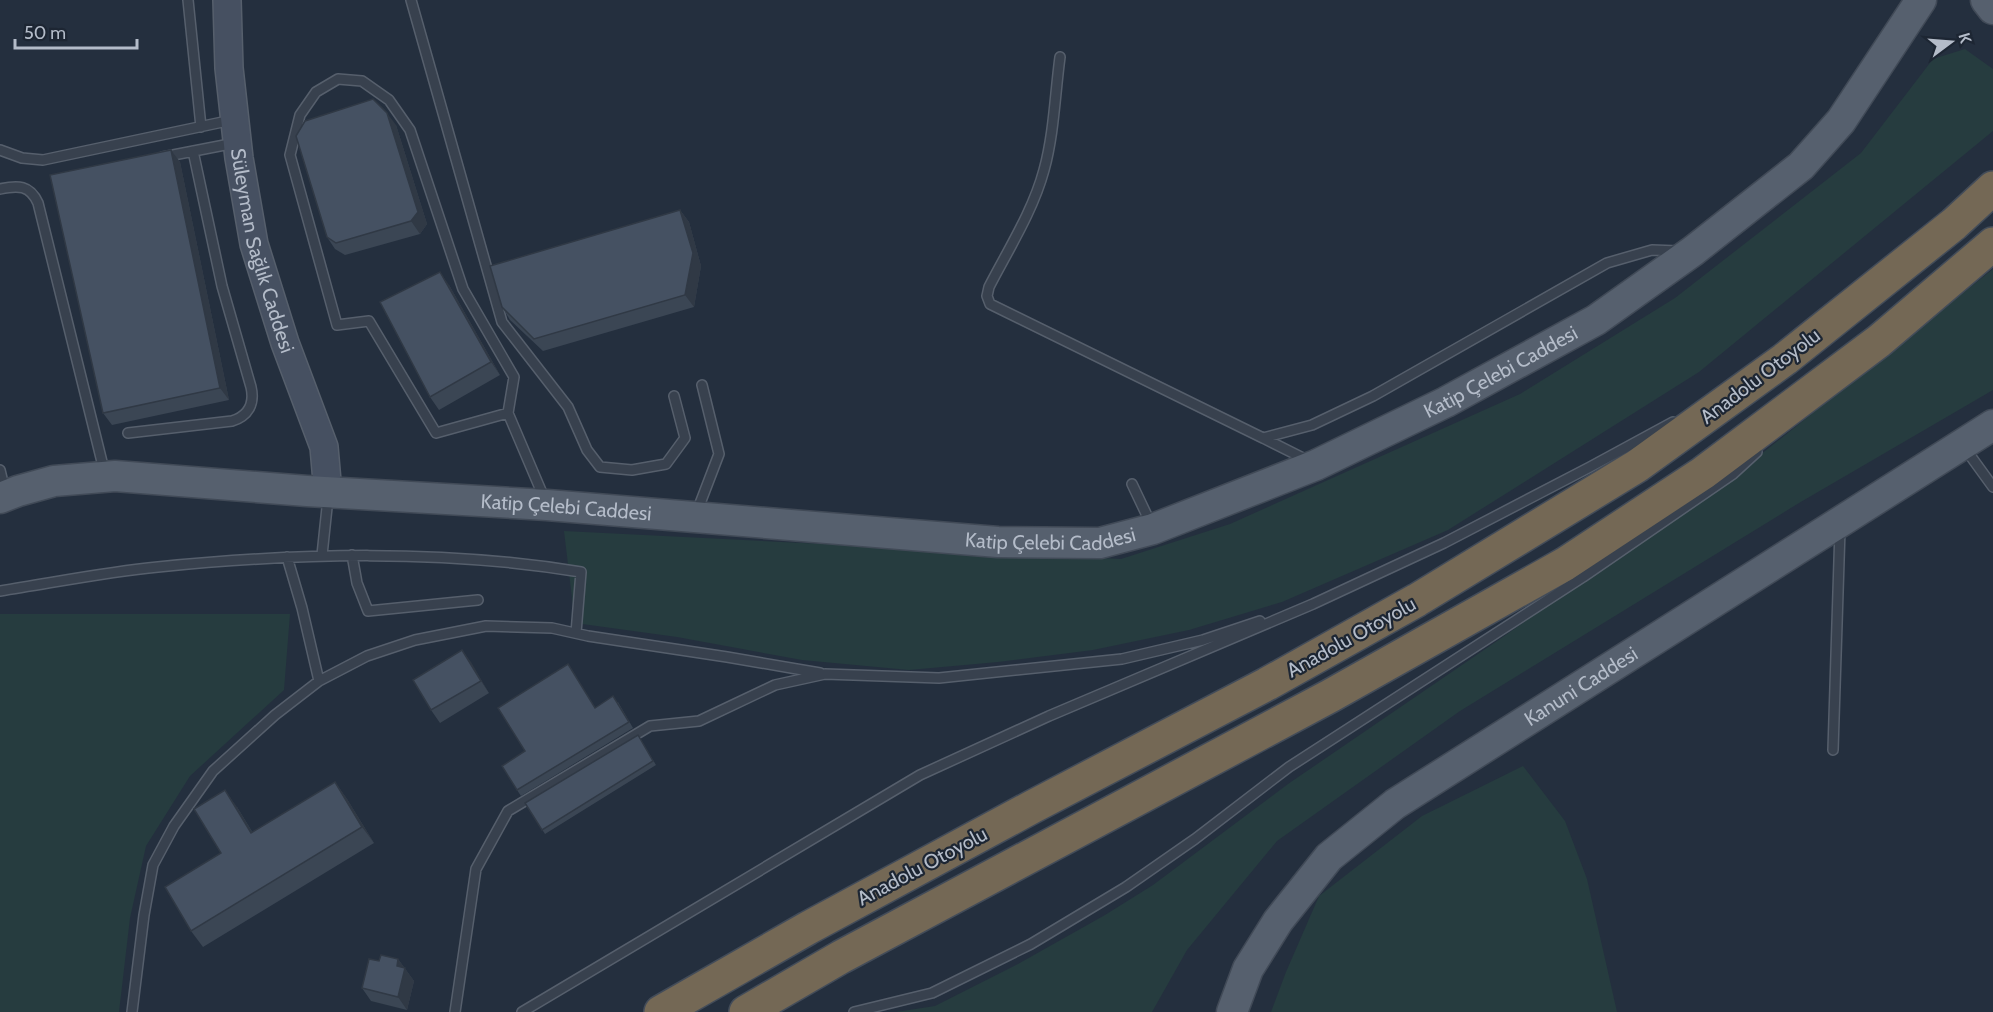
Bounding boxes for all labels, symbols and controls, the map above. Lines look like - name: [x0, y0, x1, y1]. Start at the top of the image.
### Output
- scale bar: [15, 12, 136, 50]
- north arrow: [1921, 12, 1981, 72]
- text: 50 m: [24, 22, 66, 44]
- text: K: [1954, 31, 1975, 45]
- street label: Süleyman Sağlık Caddesi: [226, 147, 300, 356]
- street label: Katip Çelebi Caddesi: [1420, 321, 1582, 423]
- street label: Anadolu Otoyolu: [1695, 323, 1825, 429]
- street label: Katip Çelebi Caddesi: [480, 489, 652, 526]
- street label: Katip Çelebi Caddesi: [964, 522, 1138, 555]
- street label: Anadolu Otoyolu: [1282, 592, 1420, 682]
- street label: Kanuni Caddesi: [1520, 641, 1642, 731]
- street label: Anadolu Otoyolu: [853, 822, 991, 910]

